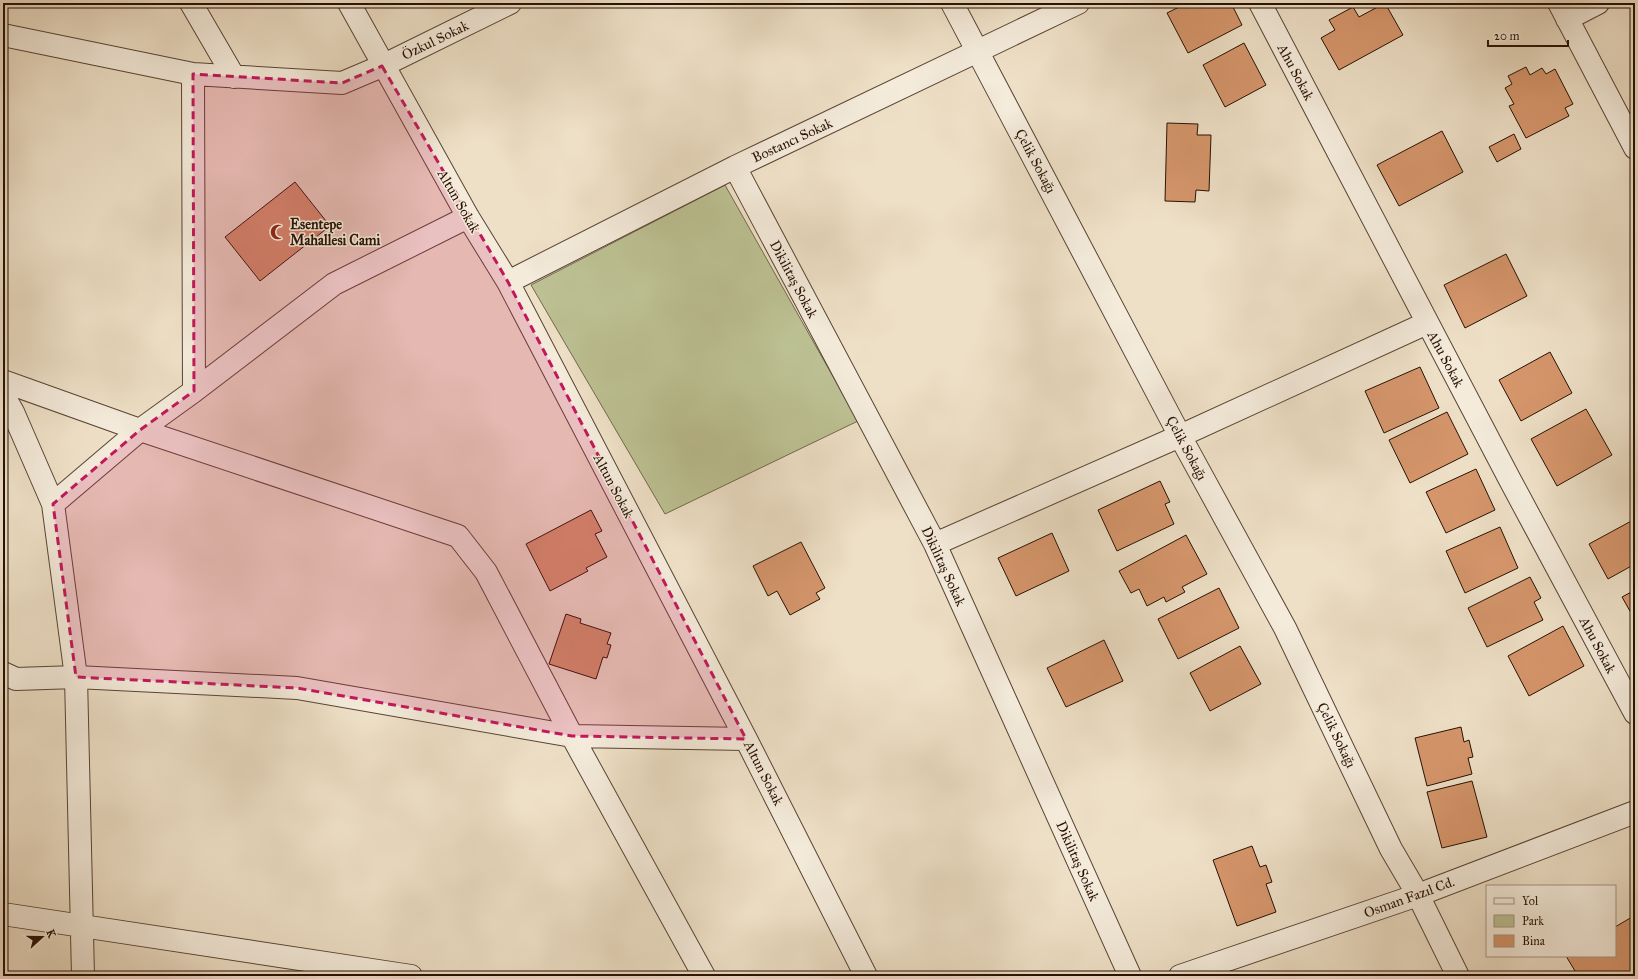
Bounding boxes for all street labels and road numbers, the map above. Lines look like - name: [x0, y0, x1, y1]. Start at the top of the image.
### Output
- street label: Özkul Sokak: [398, 15, 472, 64]
- street label: Ahu Sokak: [1273, 40, 1318, 104]
- street label: Bostancı Sokak: [749, 114, 836, 166]
- street label: Çelik Sokağı: [1012, 126, 1060, 196]
- street label: Altun Sokak: [433, 166, 484, 236]
- street label: Dikilitaş Sokak: [766, 237, 821, 322]
- street label: Ahu Sokak: [1423, 327, 1468, 391]
- street label: Çelik Sokağı: [1163, 413, 1211, 483]
- street label: Altun Sokak: [589, 450, 638, 522]
- street label: Dikilitaş Sokak: [918, 524, 970, 609]
- street label: Ahu Sokak: [1575, 613, 1620, 677]
- street label: Çelik Sokağı: [1313, 700, 1360, 771]
- street label: Altun Sokak: [740, 737, 787, 809]
- street label: Dikilitaş Sokak: [1052, 819, 1103, 904]
- street label: Osman Fazıl Cd.: [1361, 873, 1457, 922]

